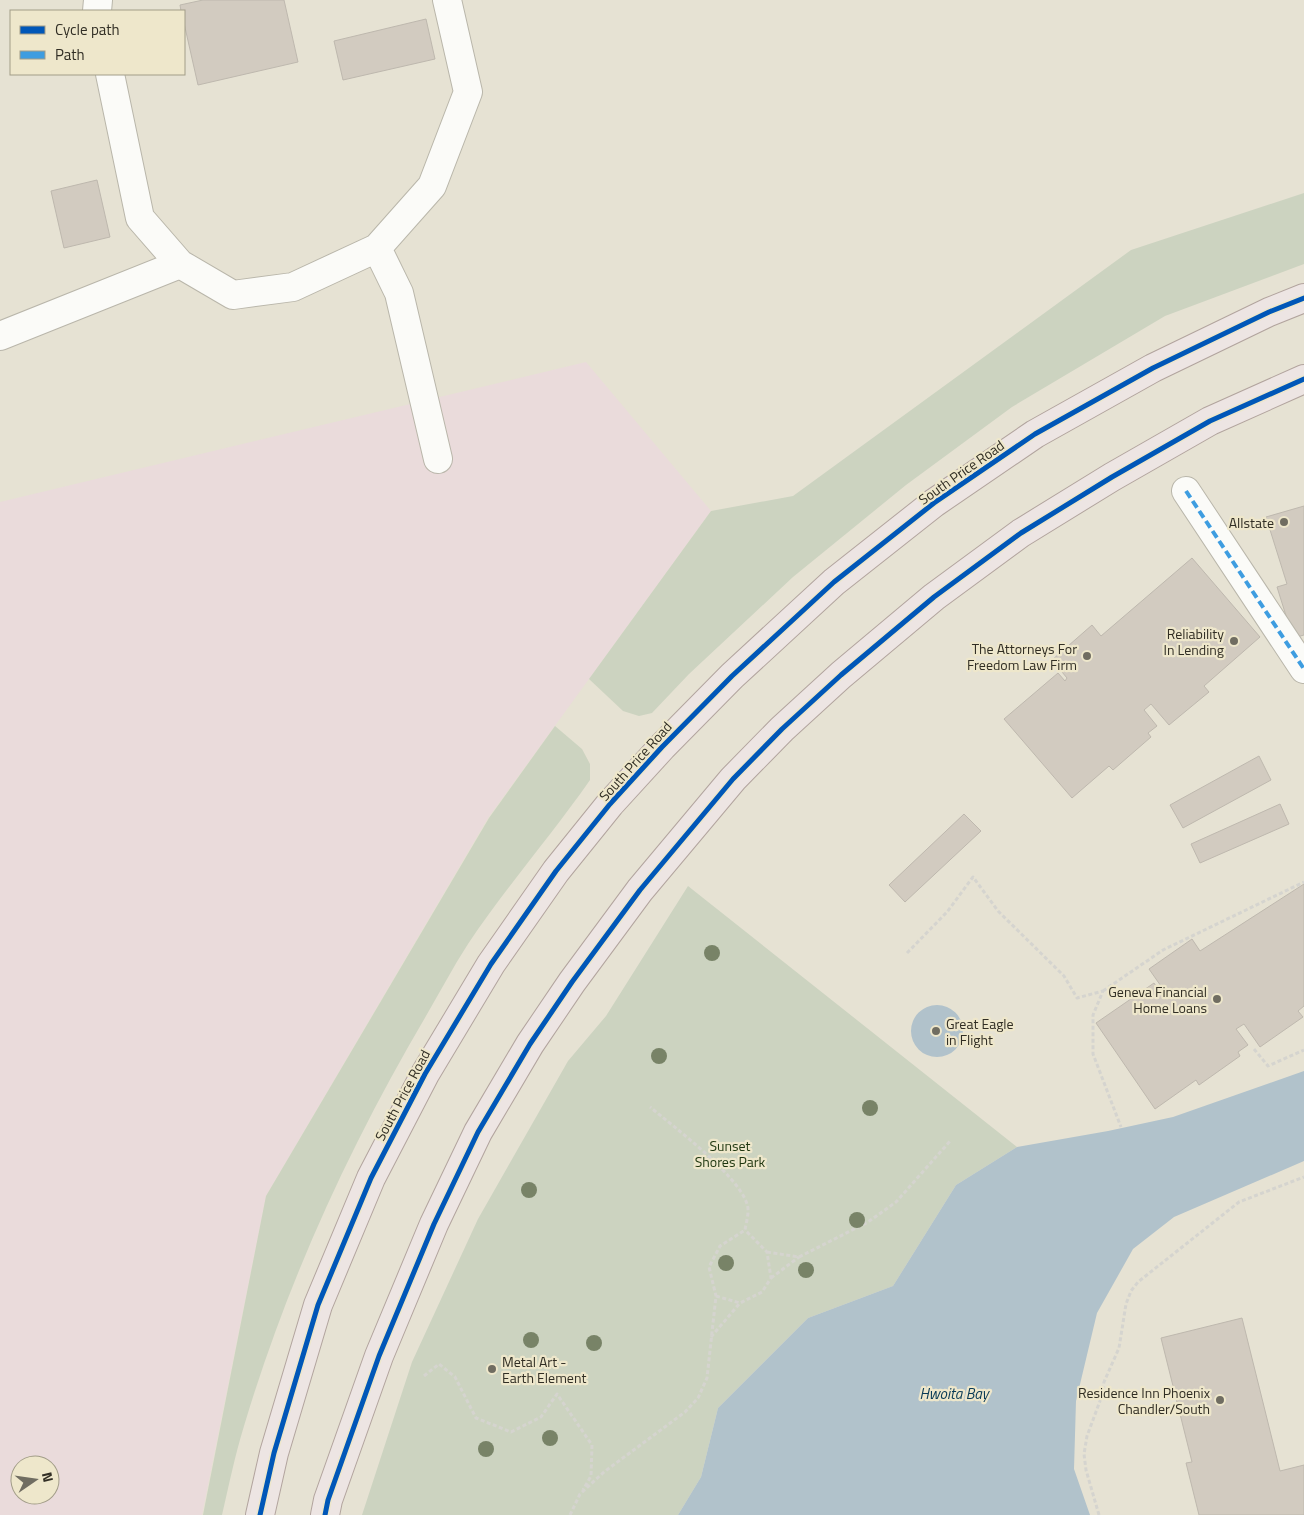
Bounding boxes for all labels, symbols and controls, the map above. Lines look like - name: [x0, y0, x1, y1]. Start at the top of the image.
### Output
- legend: [10, 10, 185, 75]
- text: Cycle path: [55, 18, 120, 41]
- text: Path: [55, 43, 85, 66]
- street label: South Price Road: [914, 435, 1008, 509]
- place label: Allstate: [1229, 512, 1274, 533]
- marker: Allstate: [1278, 516, 1290, 528]
- place label: Reliability In Lending: [1164, 623, 1224, 660]
- marker: Reliability In Lending: [1228, 635, 1240, 647]
- place label: The Attorneys For Freedom Law Firm: [967, 638, 1077, 675]
- marker: The Attorneys For Freedom Law Firm: [1081, 650, 1093, 662]
- street label: South Price Road: [594, 717, 676, 805]
- place label: Geneva Financial Home Loans: [1108, 981, 1207, 1018]
- marker: Geneva Financial Home Loans: [1211, 993, 1223, 1005]
- place label: Great Eagle in Flight: [946, 1013, 1014, 1050]
- marker: Great Eagle in Flight: [930, 1025, 942, 1037]
- street label: South Price Road: [369, 1046, 435, 1144]
- park label: Sunset Shores Park: [695, 1135, 766, 1172]
- place label: Metal Art - Earth Element: [502, 1351, 586, 1388]
- marker: Metal Art - Earth Element: [486, 1363, 498, 1375]
- water label: Hwoita Bay: [919, 1382, 991, 1405]
- place label: Residence Inn Phoenix Chandler/South: [1078, 1382, 1211, 1419]
- marker: Residence Inn Phoenix Chandler/South: [1214, 1394, 1226, 1406]
- north arrow: [10, 1455, 60, 1505]
- text: N: [37, 1470, 59, 1484]

